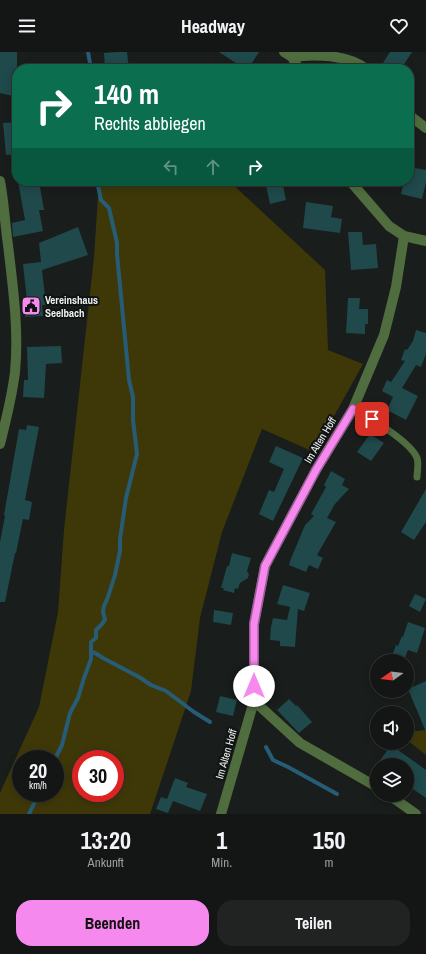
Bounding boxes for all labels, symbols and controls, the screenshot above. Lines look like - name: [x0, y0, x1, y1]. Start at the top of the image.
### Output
- text: Headway: [181, 14, 245, 39]
- icon: menu: [16, 15, 38, 37]
- icon: heart: [388, 15, 410, 37]
- text: 140 m: [94, 75, 159, 113]
- icon: right: [28, 80, 80, 132]
- text: Rechts abbiegen: [94, 111, 206, 136]
- icon: left: [160, 156, 182, 178]
- icon: ahead: [202, 156, 224, 178]
- icon: right: [244, 156, 266, 178]
- place label: Vereinshaus Seelbach: [45, 293, 98, 320]
- public building icon: Vereinshaus Seelbach: [20, 295, 42, 317]
- pin: [355, 402, 389, 436]
- icon: arrive: [361, 408, 383, 430]
- street label: Im Alten Hoff: [301, 414, 339, 466]
- north arrow: [370, 654, 414, 698]
- map controls: [370, 654, 414, 802]
- position arrow: [233, 665, 275, 707]
- button: sound: [370, 706, 414, 750]
- street label: Im Alten Hoff: [212, 727, 240, 781]
- speed limit sign: 30: [72, 750, 124, 802]
- text: 20: [29, 757, 47, 784]
- button: layers: [370, 758, 414, 802]
- text: km/h: [29, 779, 47, 792]
- text: 13:20: [81, 824, 131, 856]
- text: 1: [216, 824, 227, 856]
- text: 150: [313, 824, 345, 856]
- text: Ankunft: [88, 854, 124, 871]
- text: Min.: [211, 854, 232, 871]
- text: m: [325, 854, 333, 871]
- button: Beenden: [16, 900, 209, 946]
- button: Teilen: [217, 900, 410, 946]

